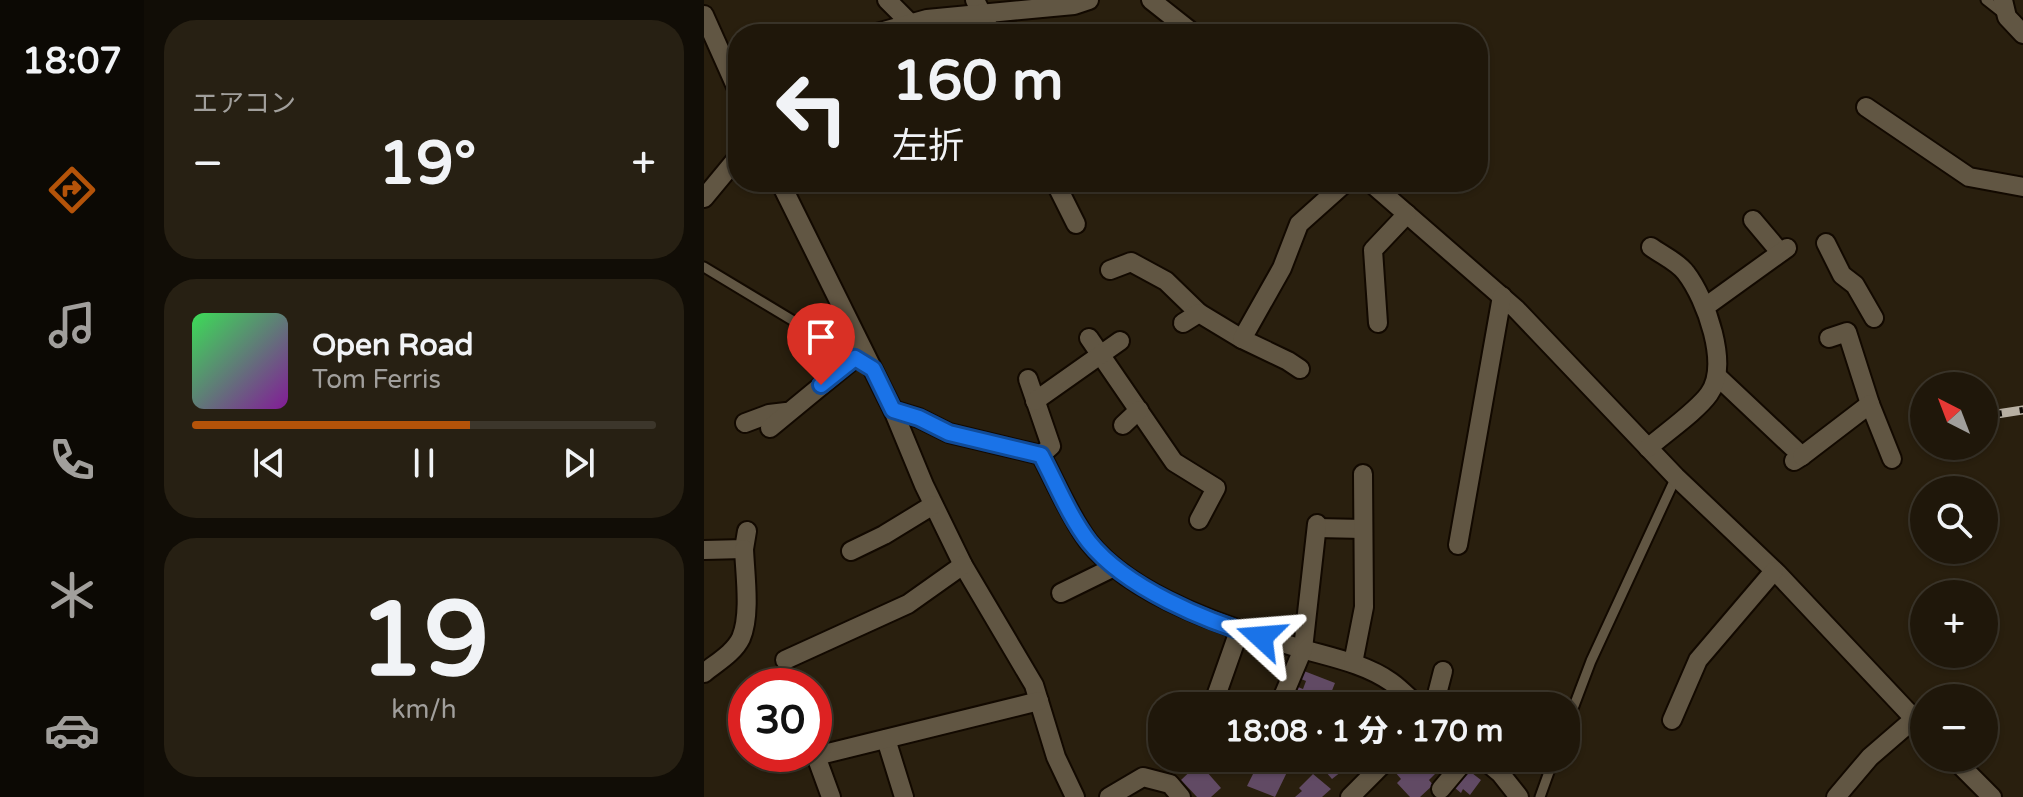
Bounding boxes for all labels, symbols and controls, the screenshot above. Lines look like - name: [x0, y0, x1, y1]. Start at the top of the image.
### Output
- text: 18:07: [22, 40, 122, 83]
- text: 160 m: [892, 48, 1063, 115]
- icon: left: [760, 56, 864, 160]
- text: エアコン: [192, 88, 296, 119]
- text: 左折: [892, 125, 964, 168]
- text: 19°: [378, 128, 476, 200]
- text: −: [192, 138, 223, 191]
- text: +: [631, 138, 656, 191]
- icon: directions: [44, 162, 100, 218]
- icon: music: [44, 297, 100, 353]
- pin: [787, 303, 855, 385]
- icon: arrive: [799, 315, 843, 359]
- text: Open Road: [312, 327, 473, 364]
- text: Tom Ferris: [312, 364, 441, 395]
- north arrow: [1910, 372, 1998, 460]
- map controls: [1910, 372, 1998, 772]
- icon: phone: [44, 432, 100, 488]
- icon: previous: [247, 441, 291, 485]
- icon: pause: [402, 441, 446, 485]
- icon: next: [557, 441, 601, 485]
- button: search: [1910, 476, 1998, 564]
- icon: climate: [44, 567, 100, 623]
- text: 19: [359, 579, 489, 704]
- button: +: [1910, 580, 1998, 668]
- position arrow: [1219, 595, 1303, 679]
- speed limit sign: 30: [728, 668, 832, 772]
- button: −: [1910, 684, 1998, 772]
- text: km/h: [391, 694, 457, 725]
- icon: car: [44, 702, 100, 758]
- text: 18:08 · 1 分 · 170 m: [1225, 713, 1503, 750]

